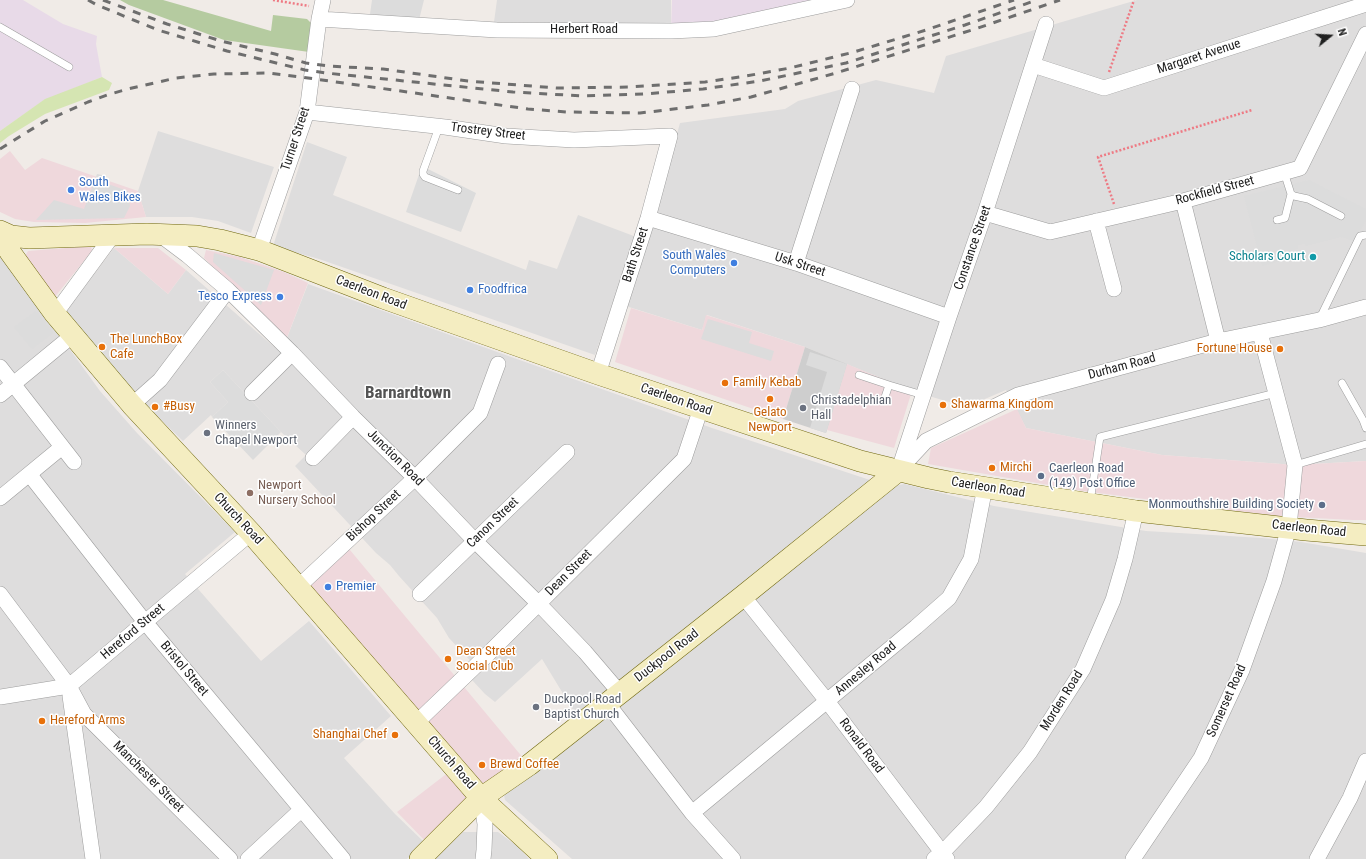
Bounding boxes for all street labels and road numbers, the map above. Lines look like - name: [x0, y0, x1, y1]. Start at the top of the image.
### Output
- street label: Herbert Road: [550, 22, 618, 38]
- street label: Margaret Avenue: [1155, 36, 1243, 78]
- street label: Turner Street: [278, 105, 314, 173]
- street label: Trostrey Street: [450, 120, 526, 144]
- street label: Rockfield Street: [1174, 173, 1256, 209]
- street label: Constance Street: [951, 204, 995, 292]
- street label: Bath Street: [620, 226, 652, 284]
- street label: Usk Street: [773, 249, 827, 281]
- street label: Caerleon Road: [333, 272, 409, 314]
- street label: Durham Road: [1087, 351, 1157, 383]
- street label: Caerleon Road: [638, 380, 714, 420]
- street label: Junction Road: [363, 426, 427, 490]
- street label: Caerleon Road: [950, 474, 1026, 502]
- street label: Bishop Street: [344, 487, 404, 545]
- street label: Church Road: [210, 490, 266, 548]
- street label: Canon Street: [464, 494, 522, 552]
- street label: Caerleon Road: [1271, 517, 1347, 541]
- street label: Dean Street: [542, 546, 596, 600]
- street label: Hereford Street: [98, 601, 168, 663]
- street label: Duckpool Road: [632, 626, 702, 686]
- street label: Bristol Street: [157, 638, 211, 700]
- street label: Annesley Road: [832, 639, 900, 699]
- street label: Somerset Road: [1204, 662, 1250, 740]
- street label: Morden Road: [1037, 668, 1087, 734]
- street label: Ronald Road: [835, 716, 887, 776]
- street label: Church Road: [424, 733, 478, 793]
- street label: Manchester Street: [109, 738, 187, 816]

